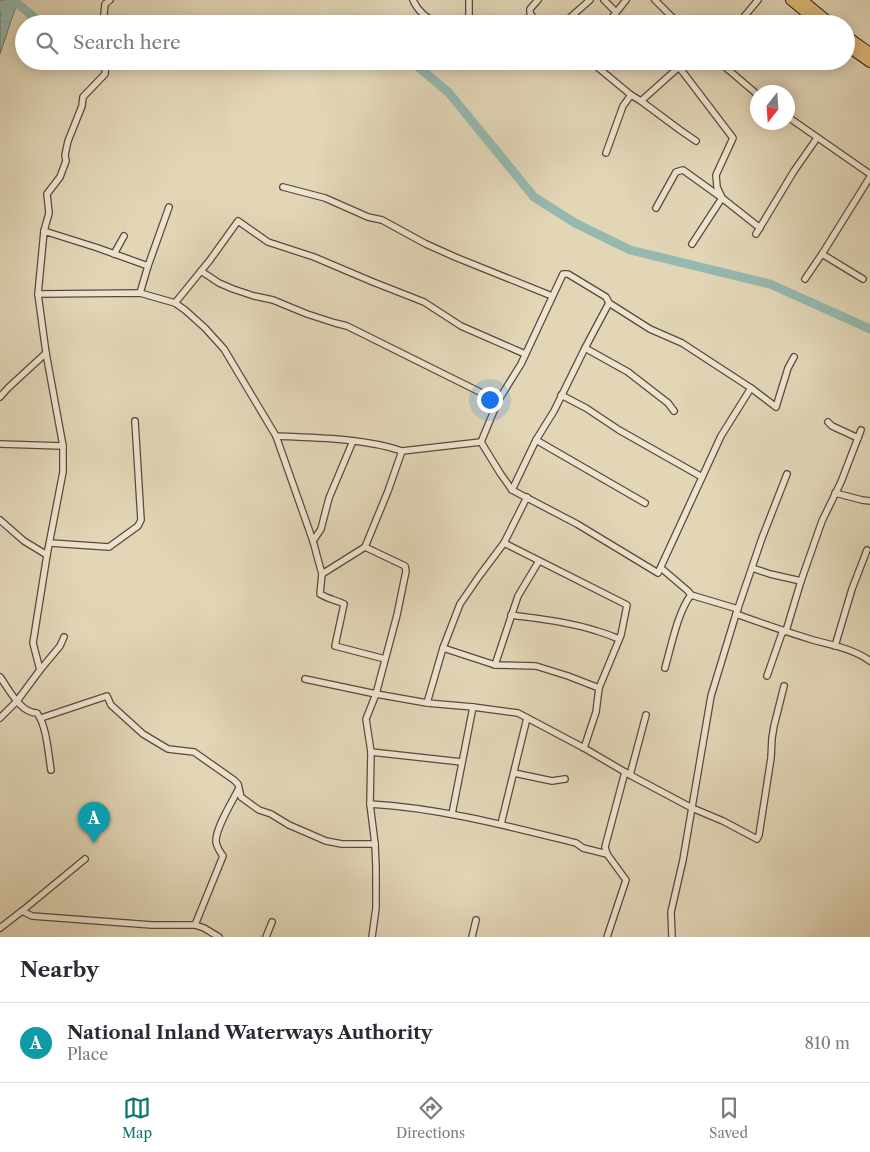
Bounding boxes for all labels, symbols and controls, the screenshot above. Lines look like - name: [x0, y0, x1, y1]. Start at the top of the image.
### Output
- search box: [15, 15, 855, 70]
- icon: search: [33, 29, 61, 57]
- text: Search here: [73, 31, 181, 54]
- north arrow: [750, 85, 795, 130]
- your location: [477, 387, 503, 413]
- pin: A: [78, 802, 110, 843]
- text: Nearby: [20, 957, 99, 982]
- text: National Inland Waterways Authority: [67, 1021, 433, 1044]
- text: A: [30, 1033, 42, 1053]
- text: 810 m: [804, 1033, 850, 1053]
- text: Place: [67, 1044, 108, 1064]
- tab: Map: [122, 1094, 152, 1142]
- tab: Directions: [396, 1094, 465, 1142]
- tab: Saved: [709, 1094, 748, 1142]

